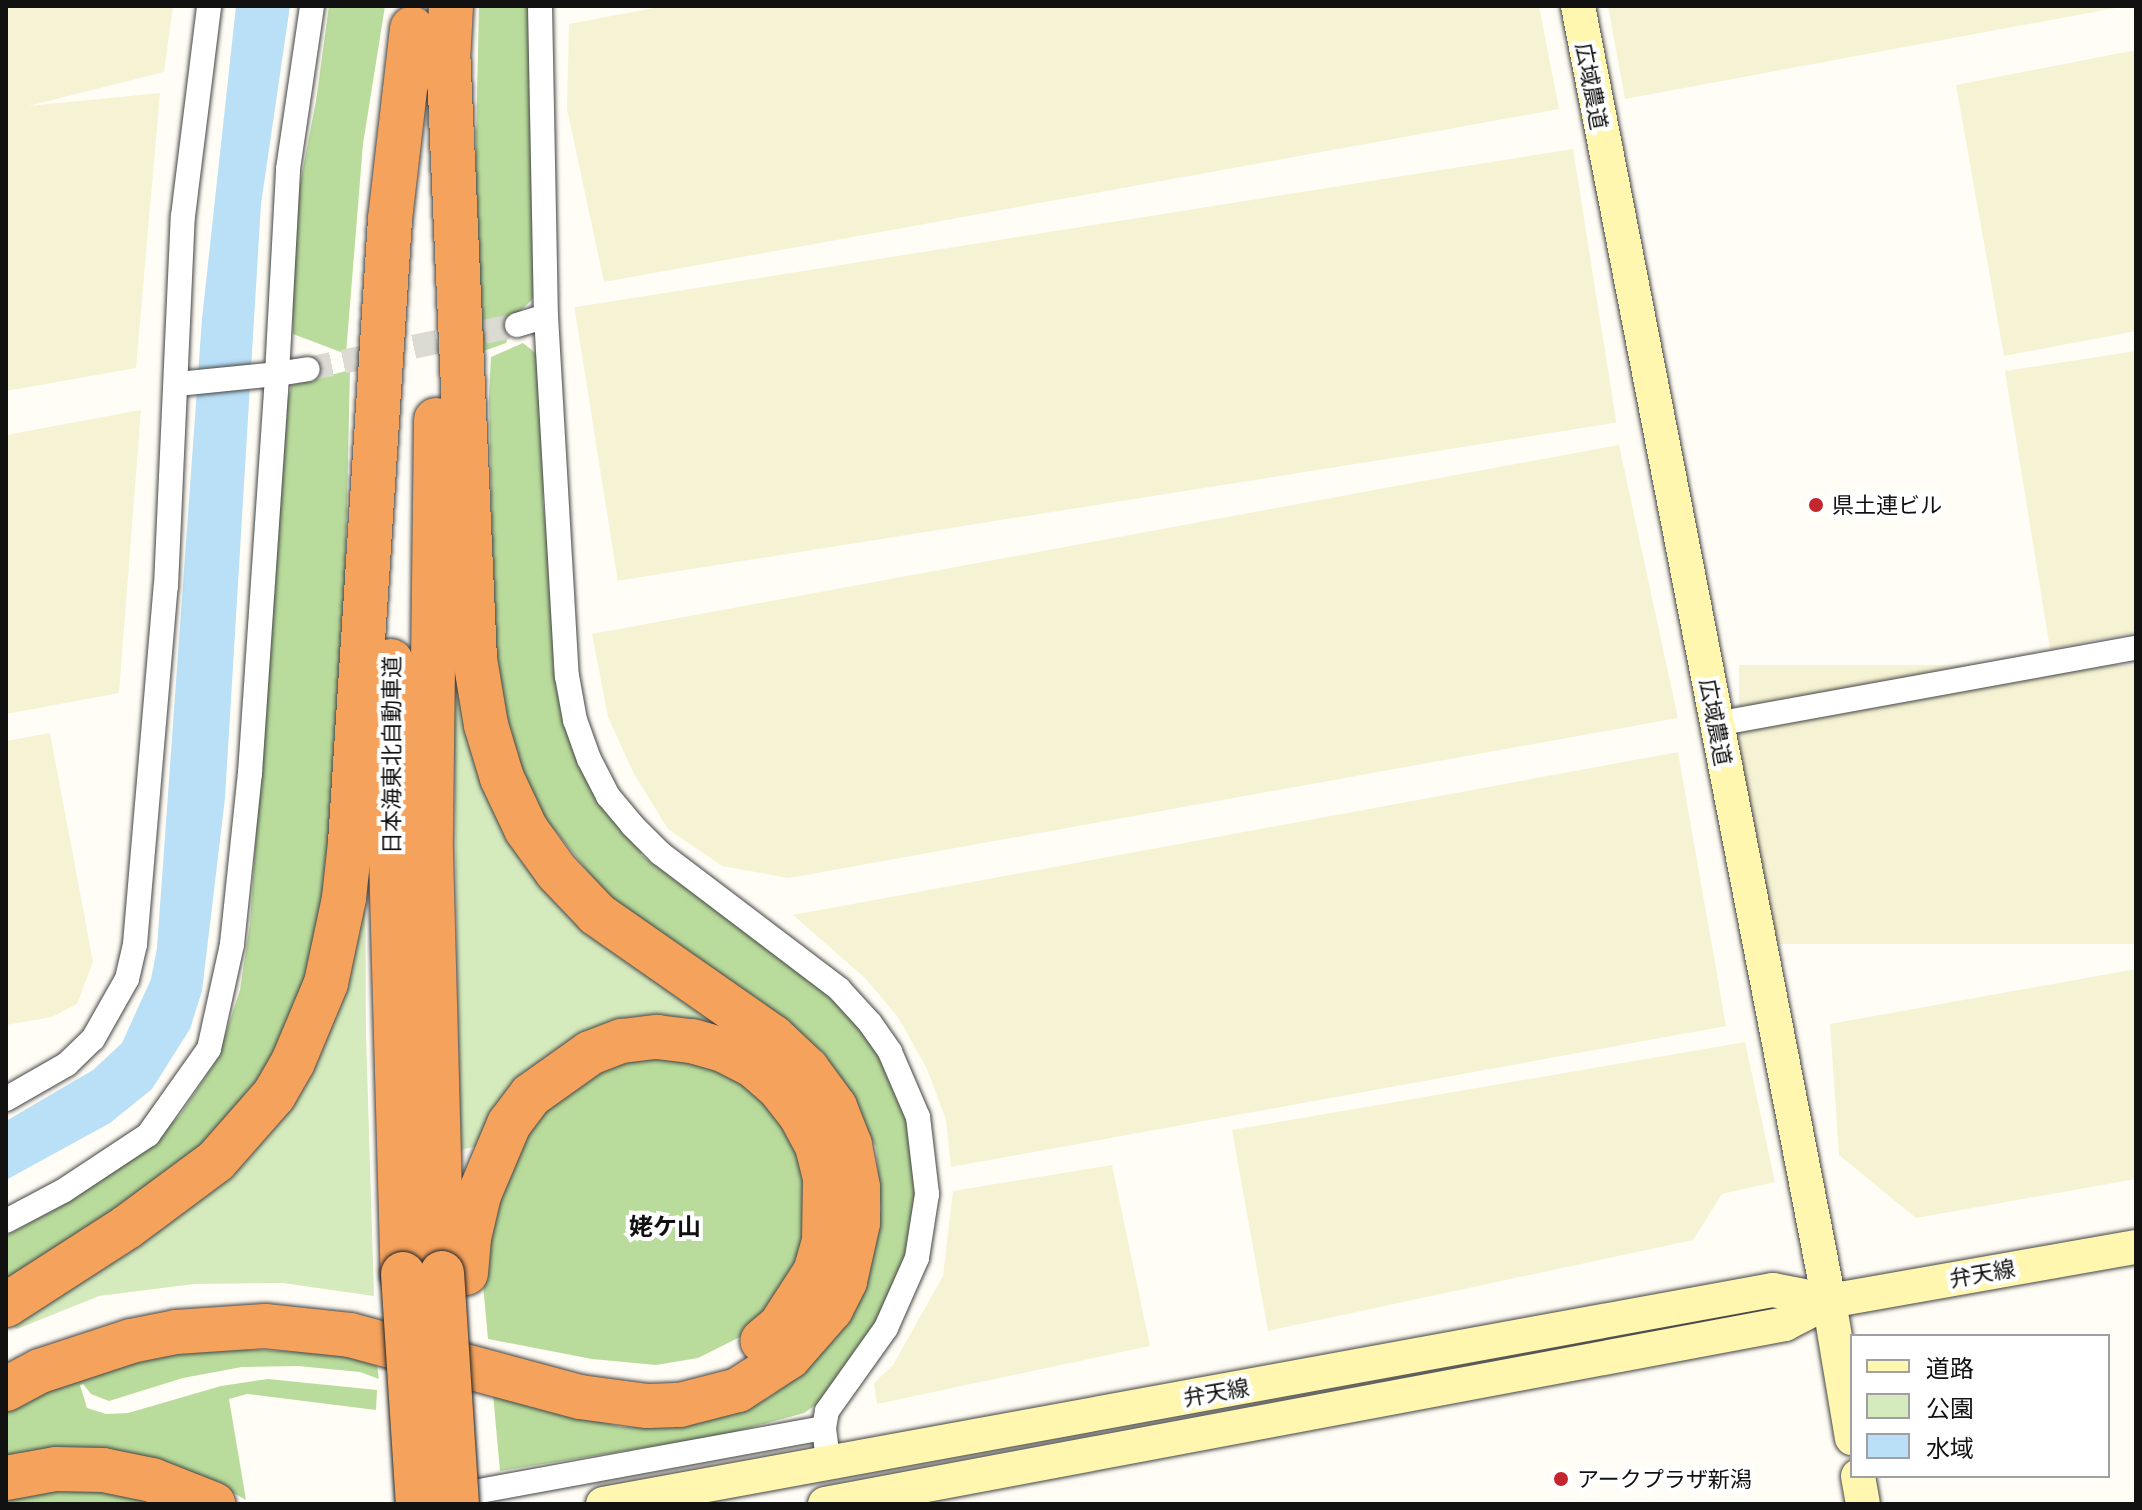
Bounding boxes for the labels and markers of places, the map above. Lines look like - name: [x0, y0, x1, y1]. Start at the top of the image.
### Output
- place label: 県土連ビル: [1832, 492, 1942, 518]
- marker: 県土連ビル: [1807, 496, 1825, 514]
- place label: アークプラザ新潟: [1577, 1466, 1752, 1492]
- marker: アークプラザ新潟: [1552, 1470, 1570, 1488]

